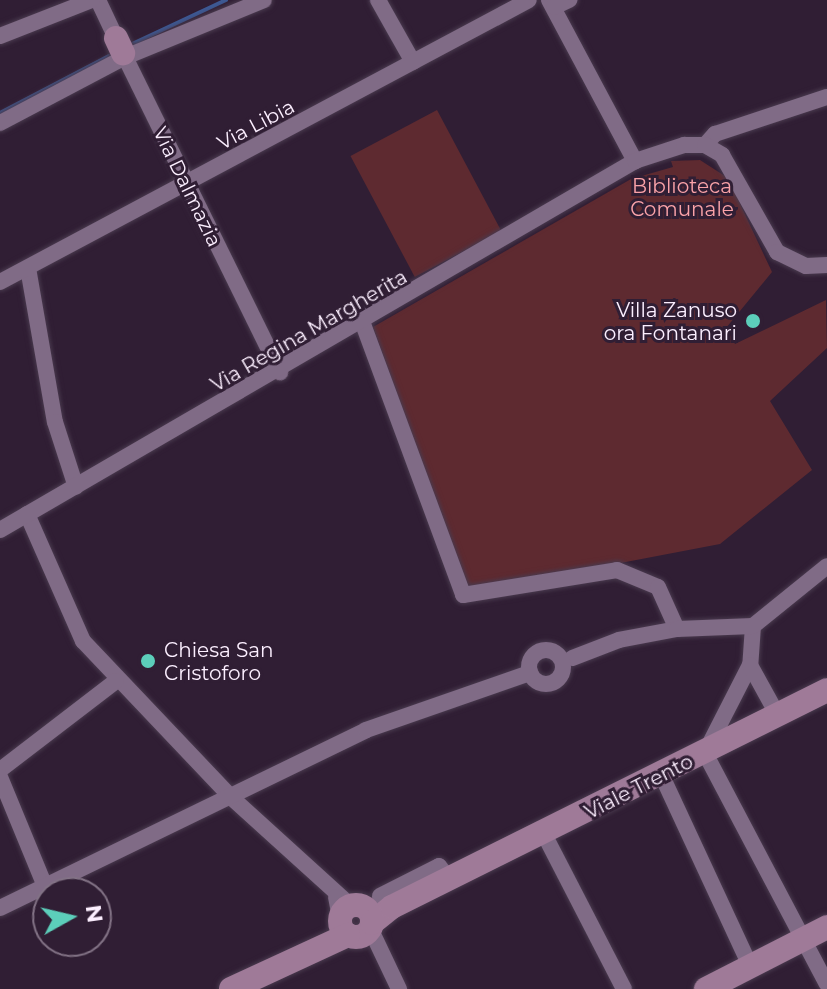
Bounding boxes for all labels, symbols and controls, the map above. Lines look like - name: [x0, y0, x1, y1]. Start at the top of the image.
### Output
- street label: Via Libia: [213, 95, 299, 155]
- street label: Via Dalmazia: [148, 123, 226, 251]
- park label: Biblioteca Comunale: [630, 174, 734, 221]
- street label: Via Regina Margherita: [207, 265, 411, 397]
- place label: Villa Zanuso ora Fontanari: [604, 298, 737, 345]
- marker: Villa Zanuso ora Fontanari: [744, 312, 762, 330]
- place label: Chiesa San Cristoforo: [164, 638, 274, 685]
- marker: Chiesa San Cristoforo: [139, 652, 157, 670]
- street label: Viale Trento: [581, 749, 697, 825]
- north arrow: [32, 877, 112, 957]
- text: N: [80, 903, 109, 925]

